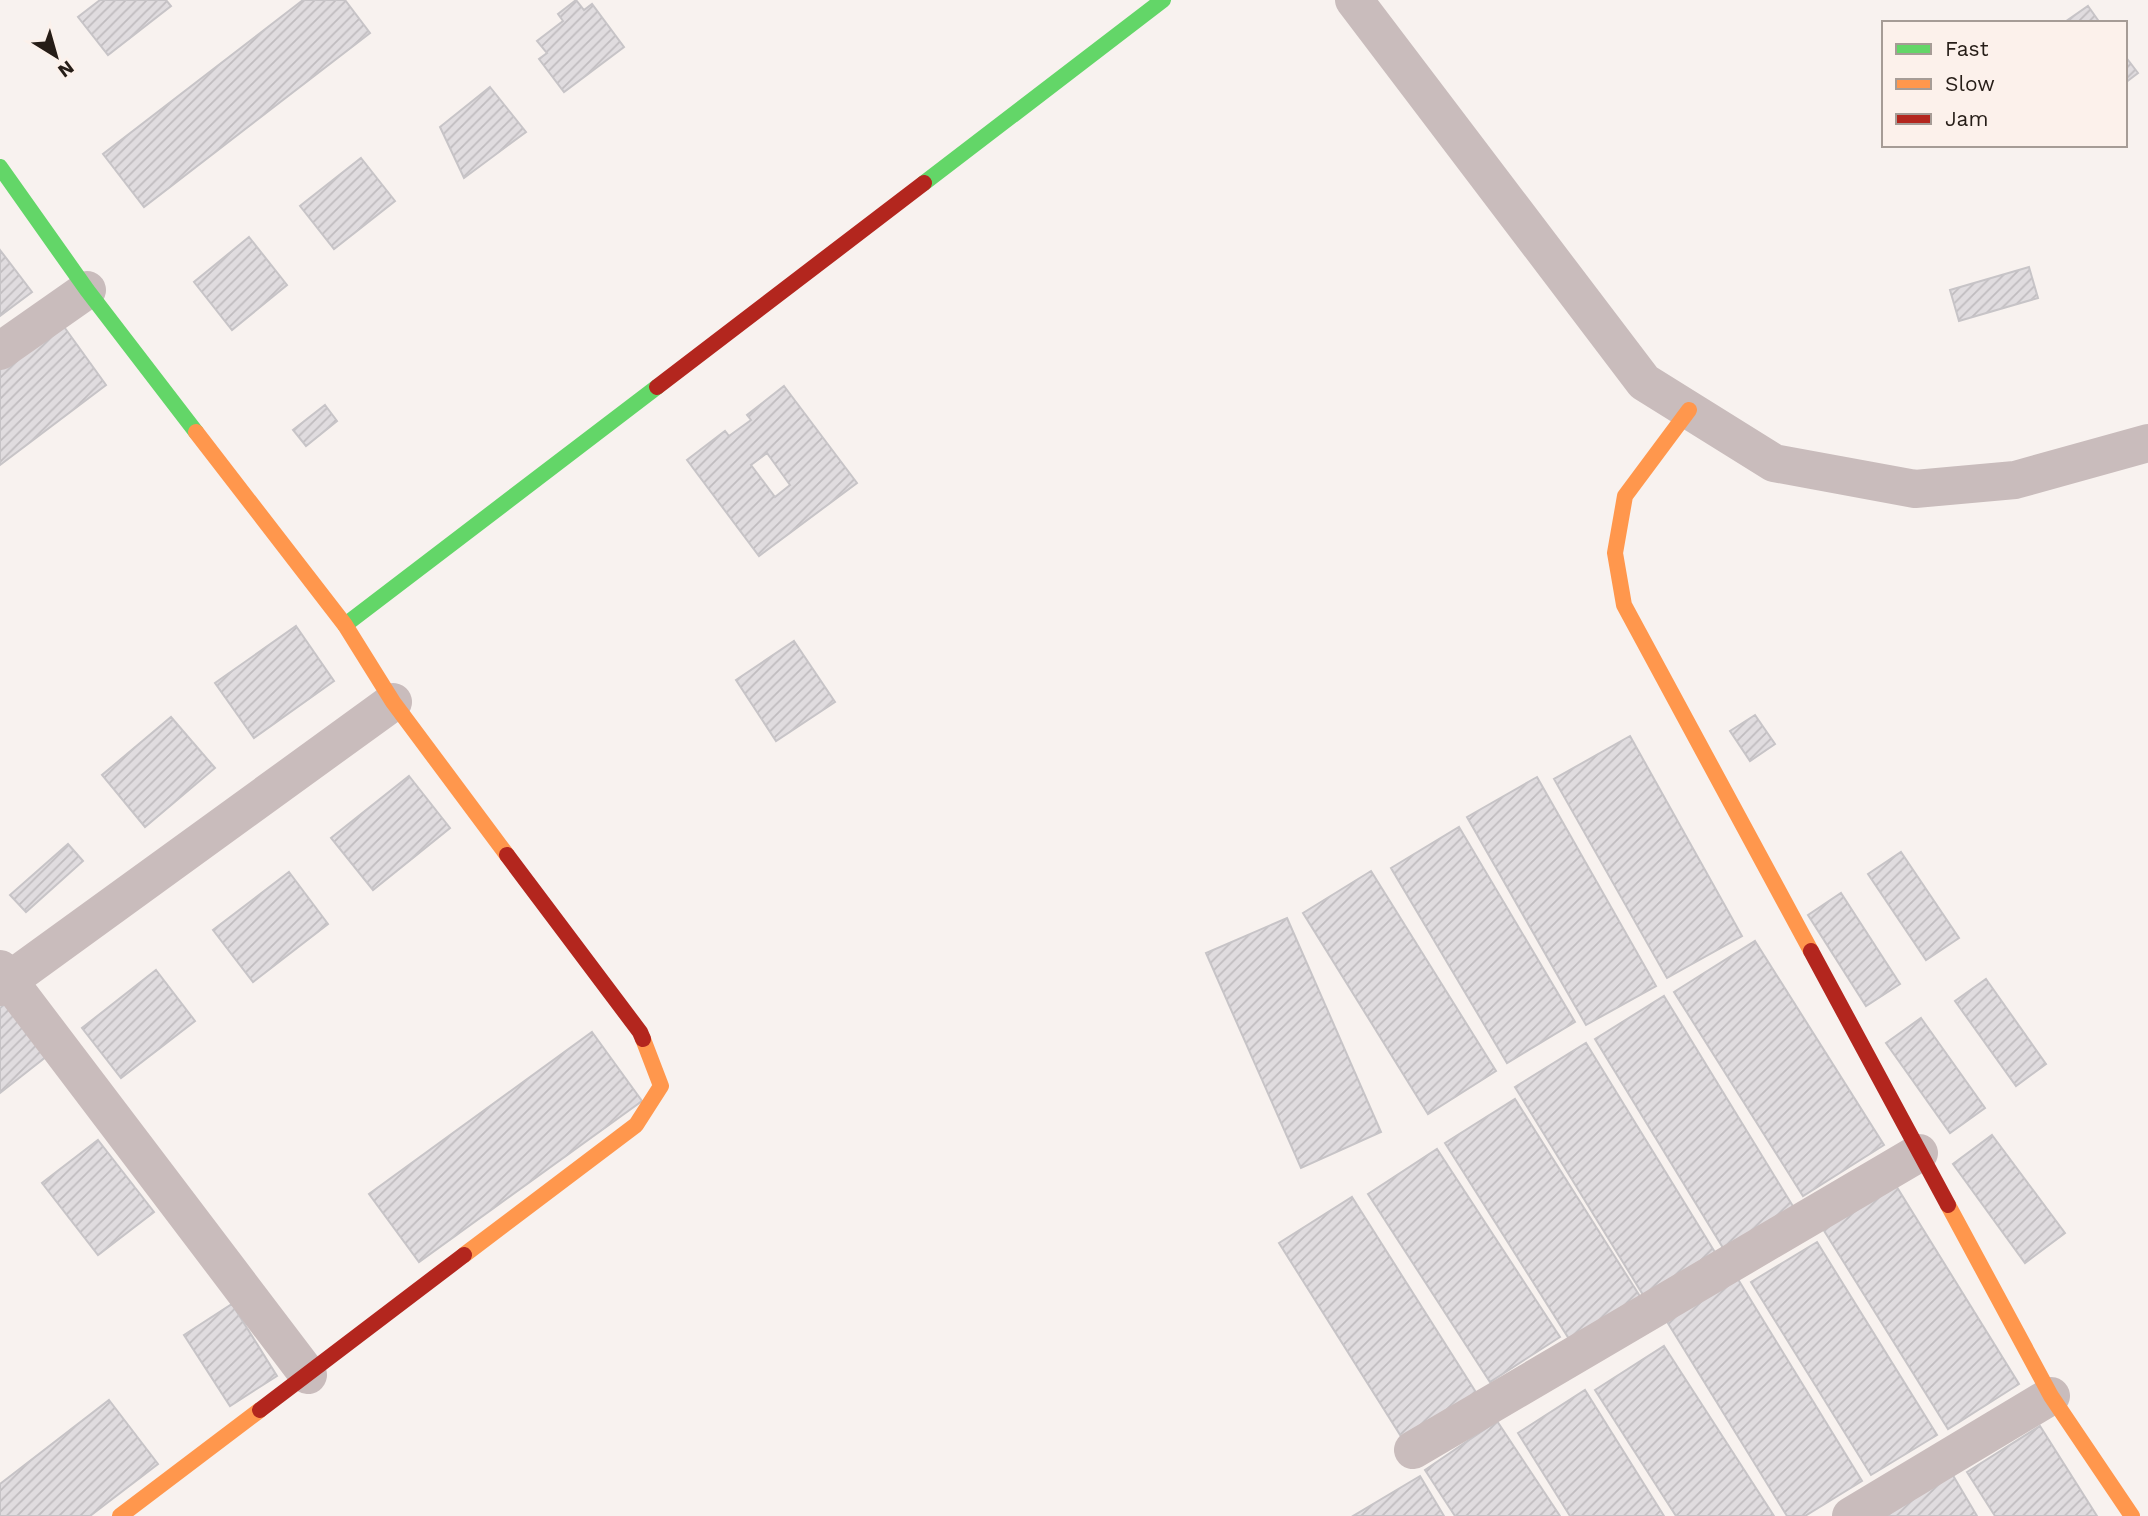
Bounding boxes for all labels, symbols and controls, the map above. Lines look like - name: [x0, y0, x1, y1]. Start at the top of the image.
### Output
- north arrow: [21, 21, 91, 91]
- legend: [1882, 21, 2127, 147]
- text: Fast: [1945, 36, 1989, 61]
- text: N: [53, 56, 78, 83]
- text: Slow: [1945, 71, 1995, 96]
- text: Jam: [1945, 106, 1988, 131]

